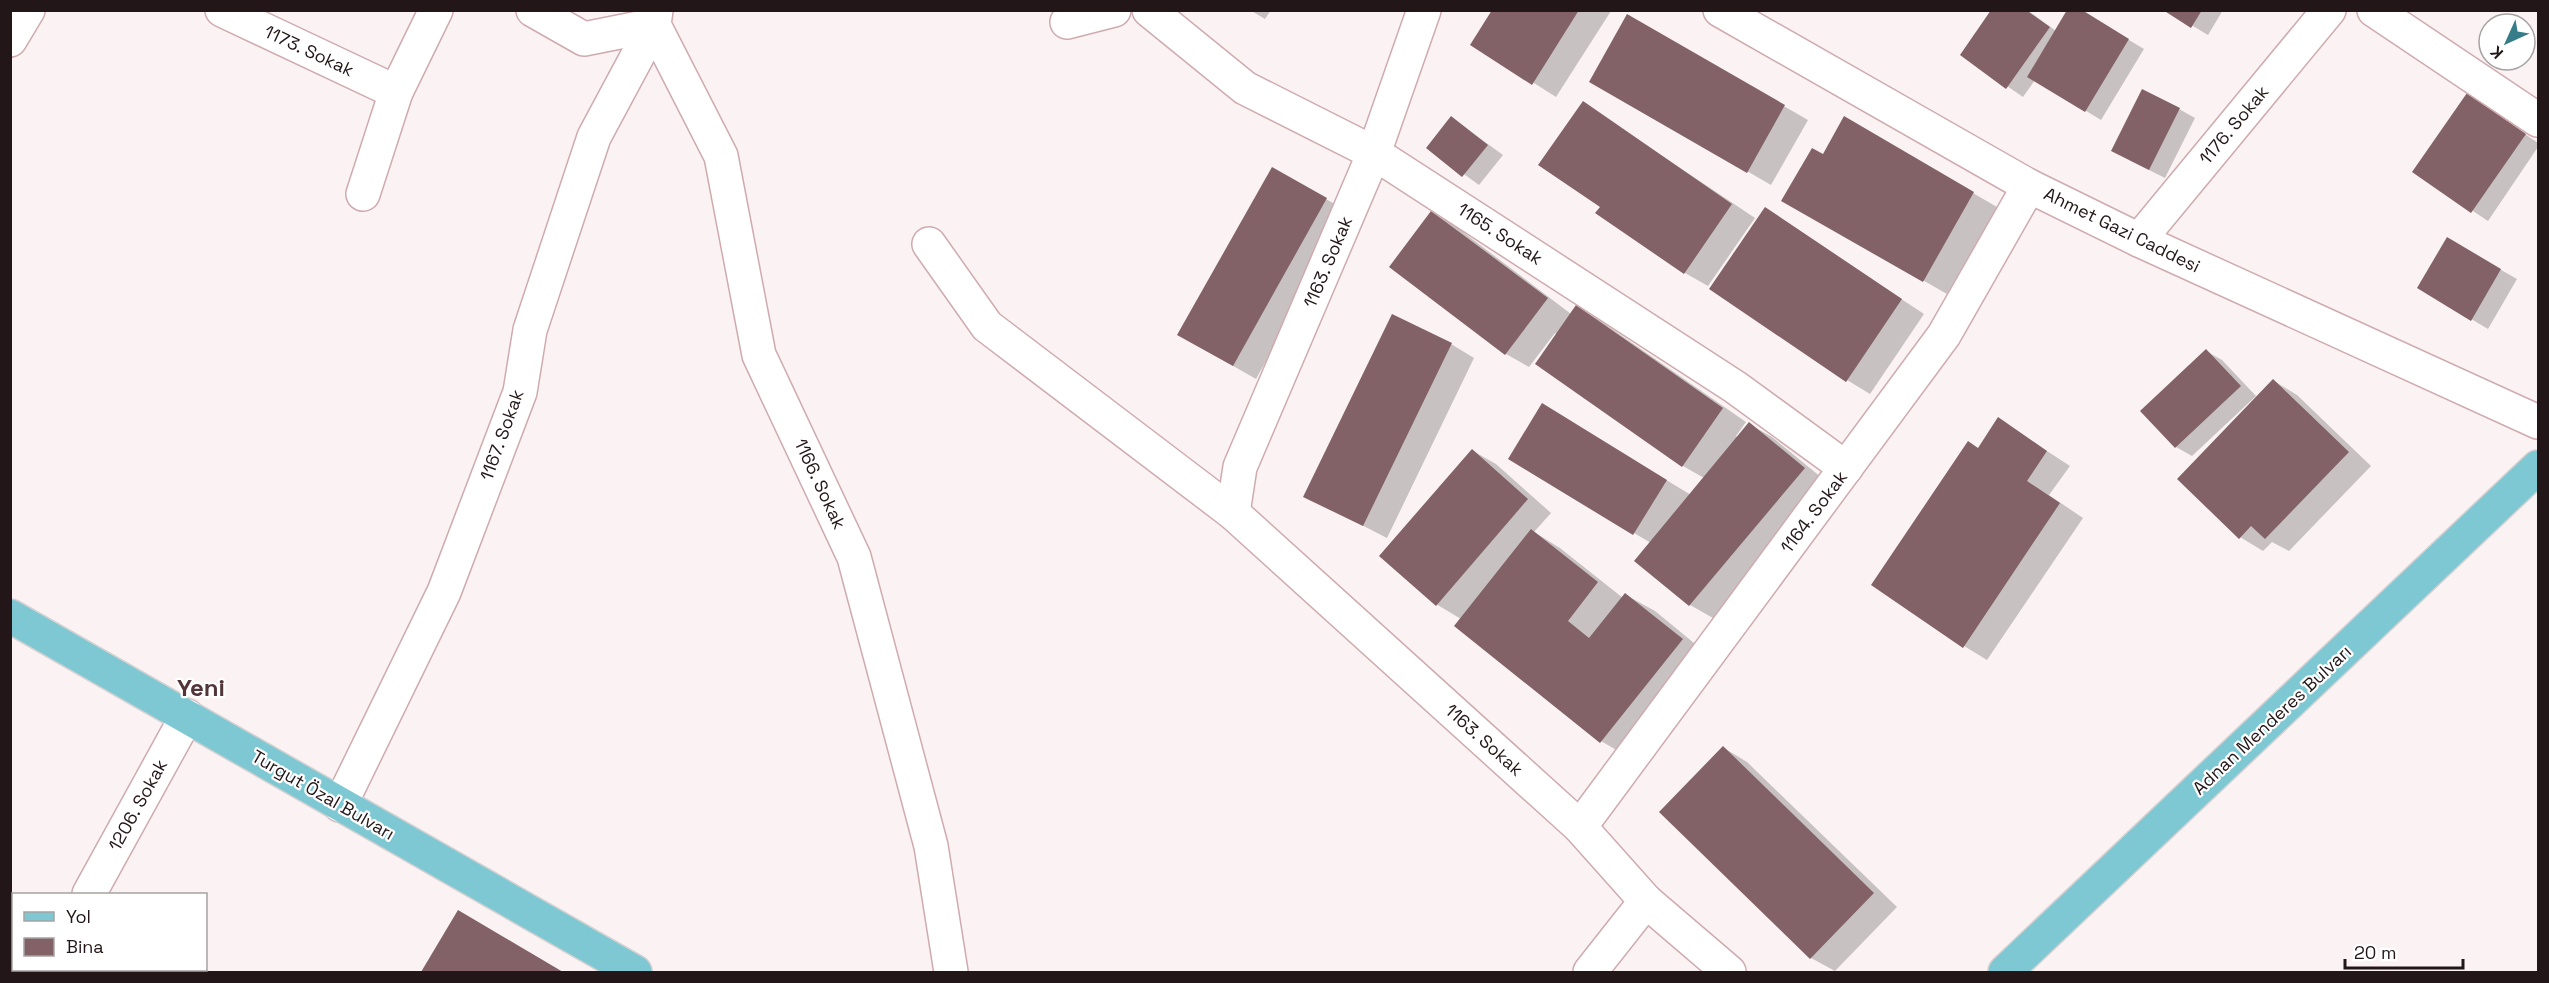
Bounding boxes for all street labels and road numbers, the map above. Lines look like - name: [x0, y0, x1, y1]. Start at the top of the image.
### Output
- street label: 1173. Sokak: [261, 20, 358, 81]
- street label: 1176. Sokak: [2194, 80, 2274, 169]
- street label: Ahmet Gazi Caddesi: [2040, 182, 2204, 277]
- street label: 1165. Sokak: [1453, 197, 1548, 270]
- street label: 1163. Sokak: [1298, 212, 1357, 311]
- street label: 1167. Sokak: [474, 386, 529, 483]
- street label: 1166. Sokak: [789, 435, 852, 533]
- street label: 1164. Sokak: [1775, 466, 1852, 558]
- street label: Adnan Menderes Bulvarı: [2187, 640, 2356, 799]
- street label: 1163. Sokak: [1441, 699, 1528, 781]
- street label: Turgut Özal Bulvarı: [248, 744, 399, 845]
- street label: 1206. Sokak: [103, 755, 172, 855]

